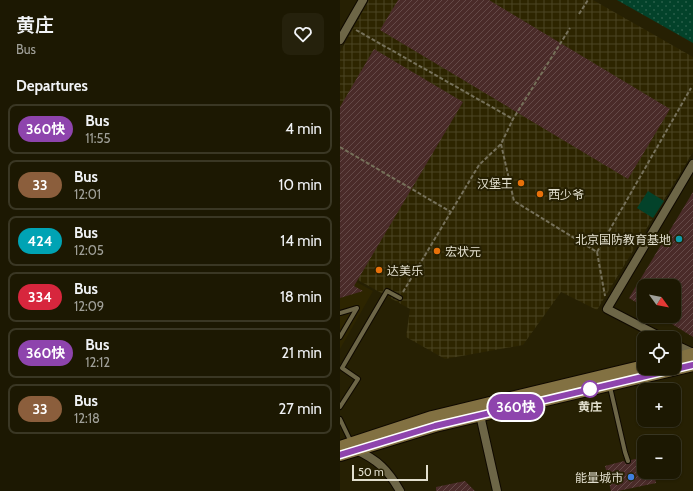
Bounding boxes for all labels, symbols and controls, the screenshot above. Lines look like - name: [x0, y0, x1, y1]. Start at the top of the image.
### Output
- button: heart: [282, 13, 324, 55]
- text: 黄庄: [16, 14, 54, 37]
- text: Bus: [16, 41, 36, 57]
- text: Departures: [16, 77, 88, 95]
- text: Bus: [85, 112, 109, 130]
- text: 360快: [26, 120, 65, 138]
- text: 4 min: [285, 120, 322, 138]
- text: 11:55: [85, 130, 111, 146]
- text: Bus: [74, 168, 98, 186]
- text: 33: [32, 176, 48, 194]
- text: 10 min: [279, 176, 322, 194]
- place label: 汉堡王: [477, 176, 513, 191]
- marker: 汉堡王: [516, 178, 526, 188]
- text: 12:01: [74, 186, 101, 202]
- place label: 西少爷: [548, 187, 584, 202]
- marker: 西少爷: [535, 189, 545, 199]
- text: Bus: [74, 224, 98, 242]
- text: 424: [28, 232, 52, 250]
- text: 14 min: [280, 232, 322, 250]
- place label: 北京国防教育基地: [575, 232, 671, 247]
- marker: 北京国防教育基地: [674, 234, 684, 244]
- text: 12:05: [74, 242, 104, 258]
- place label: 宏状元: [445, 244, 481, 259]
- marker: 宏状元: [432, 246, 442, 256]
- place label: 达美乐: [387, 263, 423, 278]
- marker: 达美乐: [374, 265, 384, 275]
- north arrow: [637, 279, 681, 323]
- map controls: [637, 279, 681, 479]
- text: Bus: [74, 280, 98, 298]
- text: 334: [28, 288, 52, 306]
- text: 18 min: [280, 288, 322, 306]
- text: 12:09: [74, 298, 104, 314]
- button: locate: [637, 331, 681, 375]
- text: Bus: [85, 336, 109, 354]
- text: 360快: [26, 344, 65, 362]
- text: 21 min: [281, 344, 322, 362]
- text: 12:12: [85, 354, 110, 370]
- marker: 黄庄: [581, 380, 599, 398]
- button: +: [637, 383, 681, 427]
- text: Bus: [74, 392, 98, 410]
- line badge: 360快: [488, 394, 544, 420]
- text: 360快: [496, 398, 536, 416]
- place label: 黄庄: [578, 399, 602, 414]
- text: 33: [32, 400, 48, 418]
- text: 27 min: [279, 400, 322, 418]
- text: 12:18: [74, 410, 100, 426]
- button: −: [637, 435, 681, 479]
- scale bar: [352, 463, 428, 482]
- text: 50 m: [358, 465, 384, 479]
- place label: 能量城市: [575, 470, 623, 485]
- marker: 能量城市: [626, 472, 636, 482]

